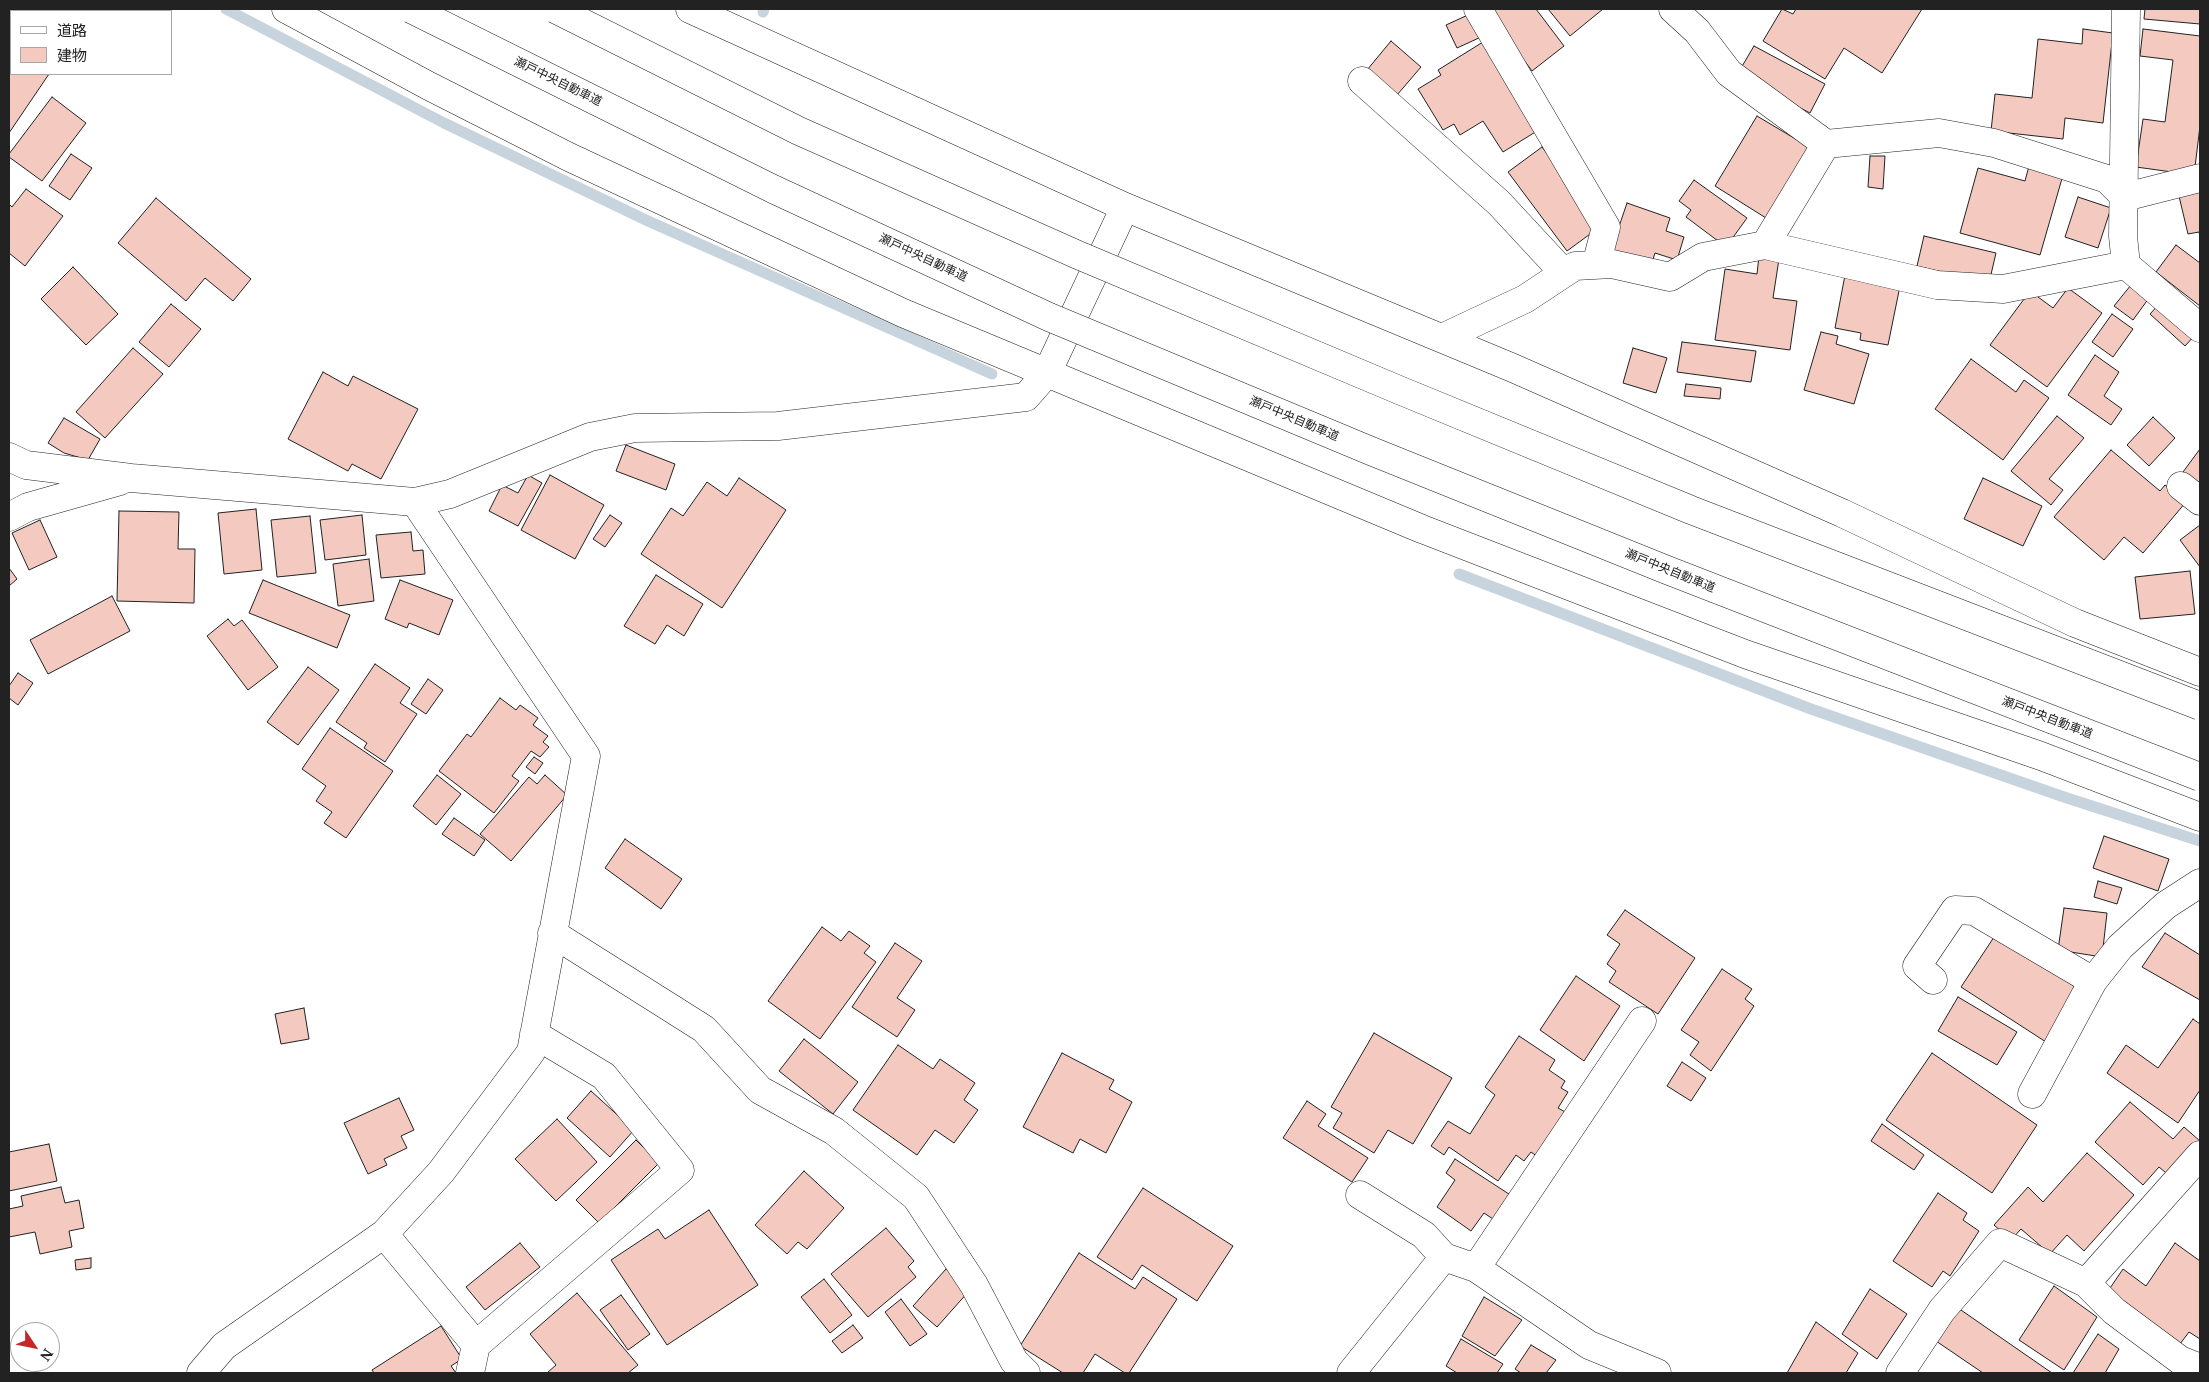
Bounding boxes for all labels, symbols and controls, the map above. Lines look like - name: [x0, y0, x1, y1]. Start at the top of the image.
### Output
- legend: [10, 10, 172, 75]
- text: 道路: [57, 20, 87, 40]
- text: 建物: [57, 45, 87, 65]
- street label: 瀬戸中央自動車道: [512, 54, 604, 110]
- street label: 瀬戸中央自動車道: [876, 231, 970, 285]
- street label: 瀬戸中央自動車道: [1247, 394, 1341, 444]
- street label: 瀬戸中央自動車道: [1623, 546, 1717, 596]
- street label: 瀬戸中央自動車道: [2000, 694, 2094, 742]
- north arrow: [10, 1322, 60, 1372]
- text: N: [36, 1345, 58, 1365]

